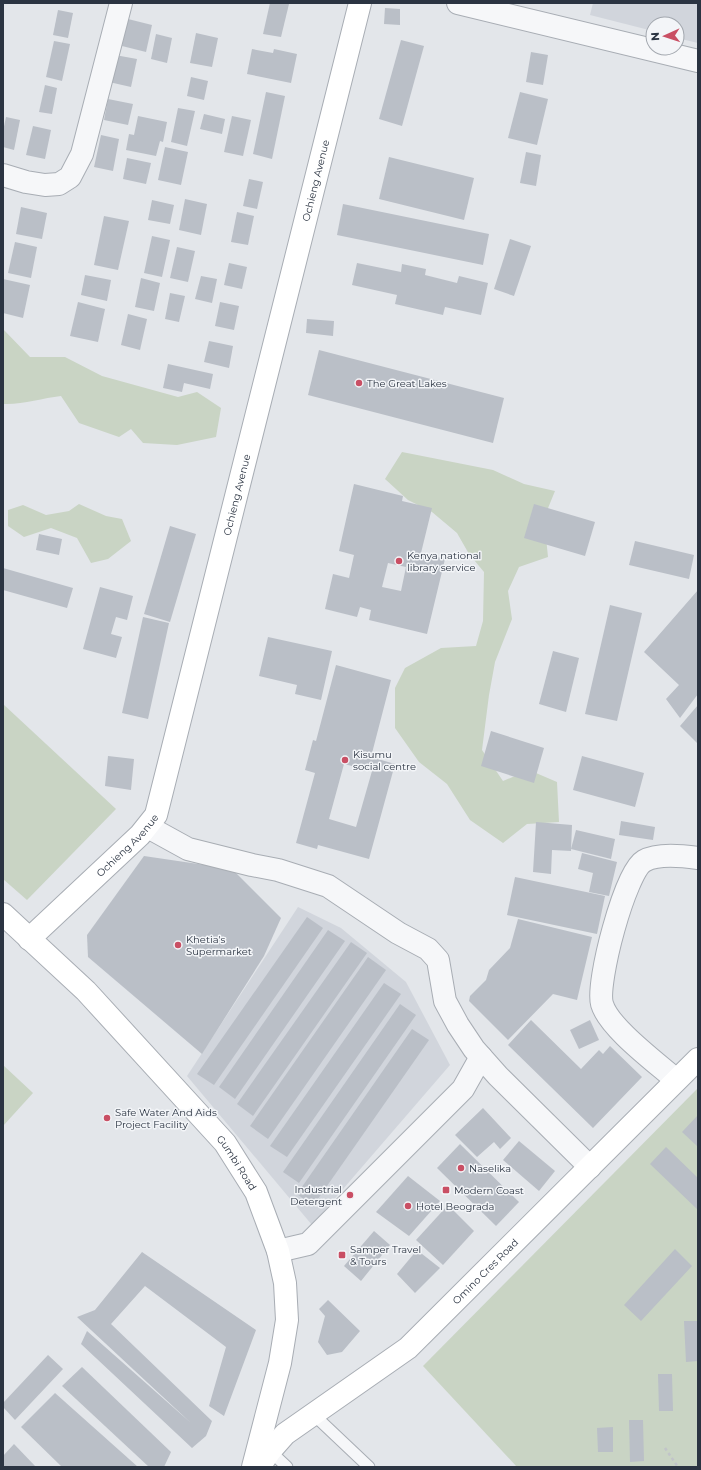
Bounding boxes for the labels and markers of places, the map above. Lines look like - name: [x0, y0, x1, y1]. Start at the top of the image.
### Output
- place label: The Great Lakes: [367, 377, 447, 390]
- marker: The Great Lakes: [354, 378, 364, 388]
- place label: Kenya national library service: [407, 549, 481, 574]
- marker: Kenya national library service: [394, 556, 404, 566]
- place label: Kisumu social centre: [353, 748, 416, 773]
- marker: Kisumu social centre: [340, 755, 350, 765]
- place label: Khetia's Supermarket: [186, 933, 252, 958]
- marker: Khetia's Supermarket: [173, 940, 183, 950]
- place label: Safe Water And Aids Project Facility: [115, 1106, 217, 1131]
- marker: Safe Water And Aids Project Facility: [102, 1113, 112, 1123]
- place label: Naselika: [469, 1162, 511, 1175]
- marker: Naselika: [456, 1163, 466, 1173]
- place label: Industrial Detergent: [290, 1183, 342, 1208]
- place label: Modern Coast: [454, 1184, 524, 1197]
- marker: Modern Coast: [441, 1185, 451, 1195]
- marker: Industrial Detergent: [345, 1190, 355, 1200]
- place label: Hotel Beograda: [416, 1200, 495, 1213]
- marker: Hotel Beograda: [403, 1201, 413, 1211]
- place label: Samper Travel & Tours: [350, 1243, 421, 1268]
- marker: Samper Travel & Tours: [337, 1250, 347, 1260]

